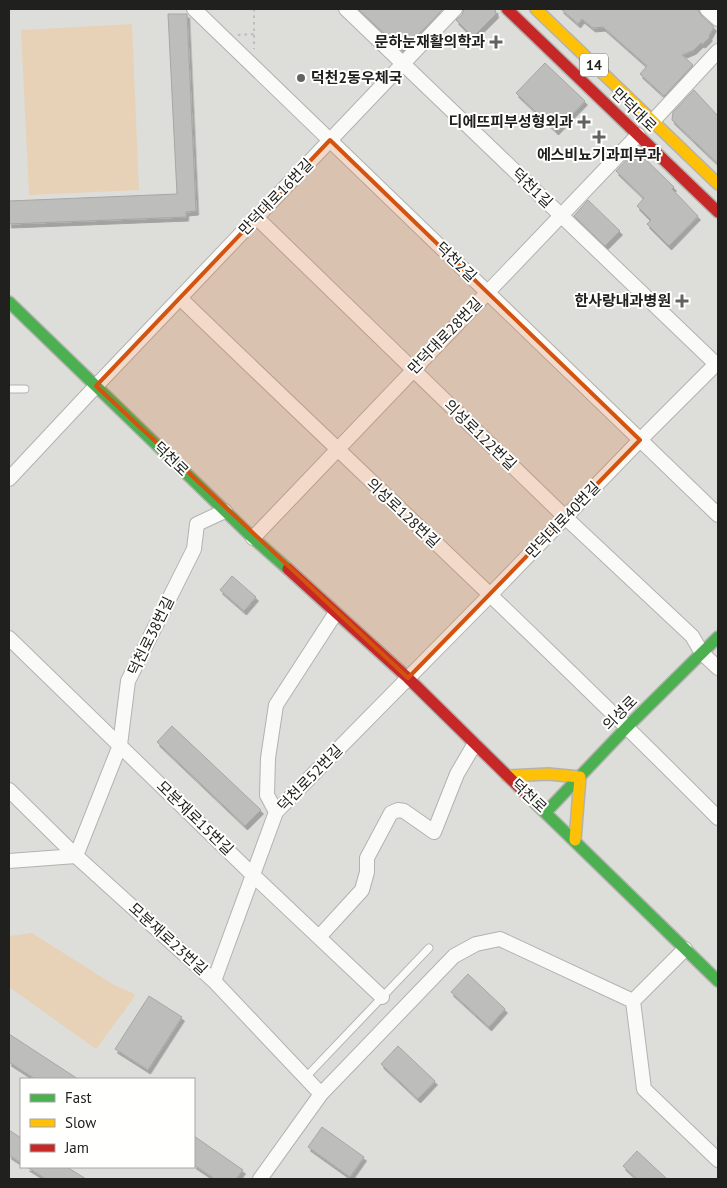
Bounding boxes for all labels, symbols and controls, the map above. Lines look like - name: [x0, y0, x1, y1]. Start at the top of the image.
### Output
- place label: 문하눈재활의학과: [375, 32, 485, 51]
- marker: 문하눈재활의학과: [489, 35, 503, 49]
- road number: 14: [580, 54, 608, 76]
- place label: 덕천2동우체국: [311, 68, 403, 87]
- marker: 덕천2동우체국: [295, 72, 307, 84]
- street label: 만덕대로: [608, 84, 661, 136]
- place label: 디에뜨피부성형외과: [449, 112, 573, 131]
- marker: 디에뜨피부성형외과: [577, 115, 591, 129]
- marker: 에스비뇨기과피부과: [592, 130, 606, 144]
- place label: 에스비뇨기과피부과: [537, 145, 661, 164]
- street label: 만덕대로16번길: [234, 154, 317, 239]
- street label: 덕천1길: [508, 164, 557, 212]
- street label: 덕천2길: [432, 238, 481, 286]
- place label: 한사랑내과병원: [574, 291, 671, 310]
- street label: 만덕대로28번길: [403, 293, 486, 378]
- marker: 한사랑내과병원: [675, 294, 689, 308]
- street label: 의성로122번길: [440, 395, 521, 474]
- street label: 덕천로: [150, 437, 193, 480]
- street label: 의성로128번길: [363, 474, 444, 551]
- street label: 만덕대로40번길: [521, 477, 604, 562]
- street label: 덕천로38번길: [123, 593, 178, 678]
- street label: 의성로: [598, 691, 641, 734]
- street label: 덕천로52번길: [273, 740, 346, 815]
- street label: 덕천로: [508, 775, 551, 817]
- street label: 모분재로15번길: [153, 776, 238, 859]
- street label: 모분재로23번길: [125, 898, 212, 979]
- legend: [20, 1078, 195, 1168]
- text: Fast: [65, 1088, 92, 1107]
- text: Slow: [65, 1113, 96, 1132]
- text: Jam: [64, 1138, 89, 1157]

